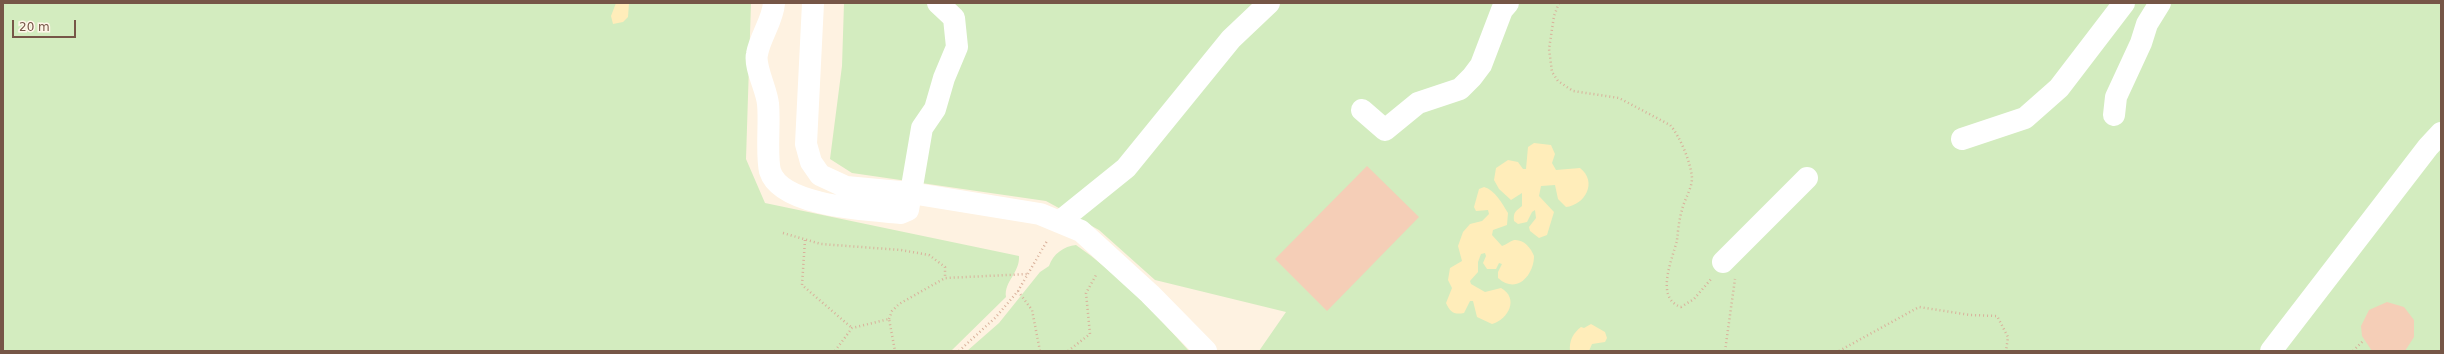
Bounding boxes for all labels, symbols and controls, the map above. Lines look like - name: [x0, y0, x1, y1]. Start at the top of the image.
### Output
- scale bar: [14, 12, 78, 38]
- text: 20 m: [19, 20, 50, 34]

